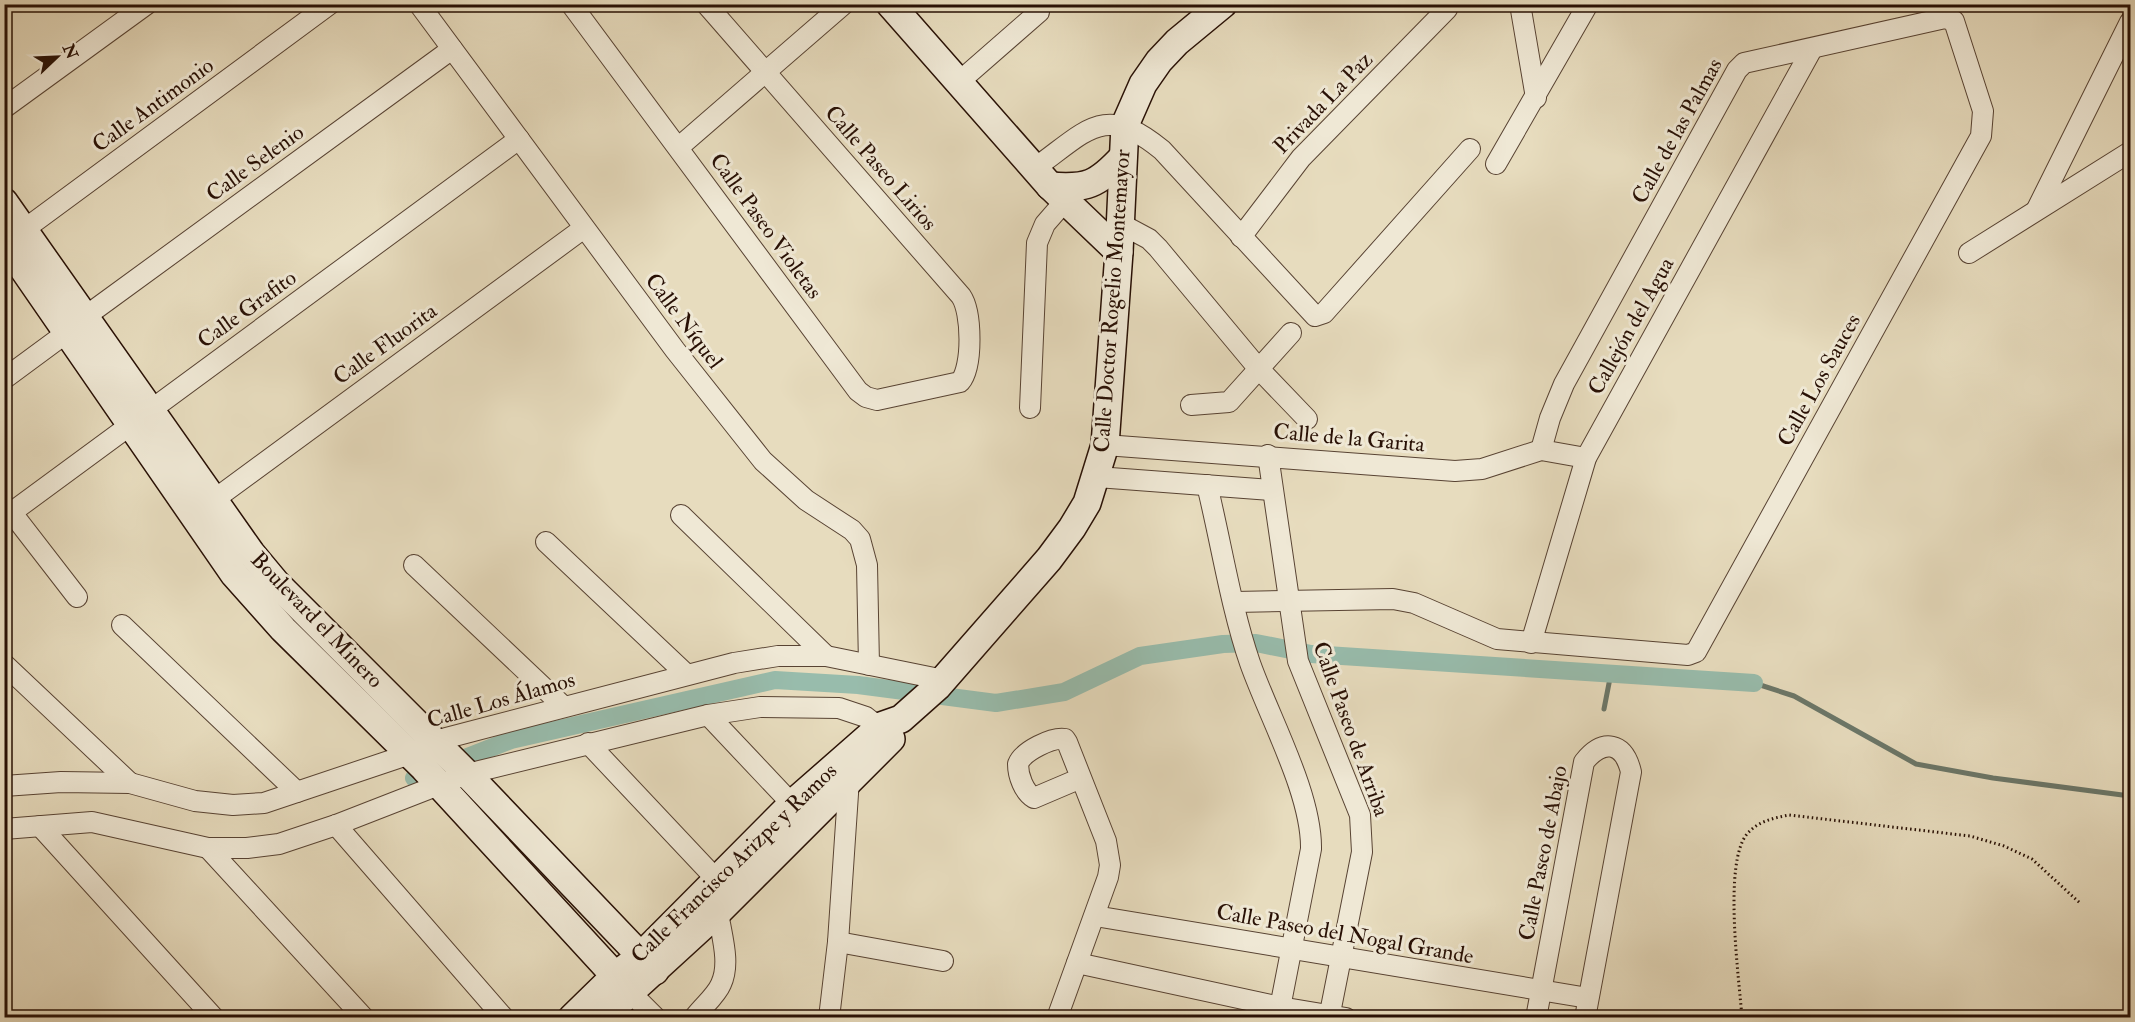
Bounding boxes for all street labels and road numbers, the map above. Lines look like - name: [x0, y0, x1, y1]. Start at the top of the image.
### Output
- street label: Privada La Paz: [1267, 46, 1379, 160]
- street label: Calle Antimonio: [87, 51, 219, 159]
- street label: Calle de las Palmas: [1625, 53, 1729, 209]
- street label: Calle Paseo Lirios: [819, 99, 943, 237]
- street label: Calle Selenio: [201, 118, 309, 208]
- street label: Calle Paseo Violetas: [704, 148, 828, 304]
- street label: Calle Doctor Rogelio Montemayor: [1087, 148, 1137, 454]
- street label: Callejón del Agua: [1582, 252, 1681, 400]
- street label: Calle Grafito: [192, 264, 302, 354]
- street label: Calle Níquel: [639, 268, 729, 375]
- street label: Calle Fluorita: [328, 296, 443, 391]
- street label: Calle Los Sauces: [1771, 309, 1867, 451]
- street label: Calle de la Garita: [1272, 417, 1427, 459]
- street label: Boulevard el Minero: [245, 546, 389, 694]
- street label: Calle Paseo de Arriba: [1306, 638, 1396, 821]
- street label: Calle Los Álamos: [424, 666, 578, 734]
- street label: Calle Francisco Arizpe y Ramos: [625, 757, 844, 970]
- street label: Calle Paseo de Abajo: [1512, 763, 1574, 943]
- street label: Calle Paseo del Nogal Grande: [1214, 898, 1476, 970]

